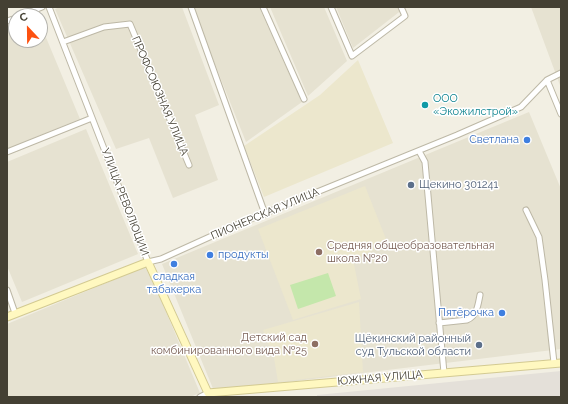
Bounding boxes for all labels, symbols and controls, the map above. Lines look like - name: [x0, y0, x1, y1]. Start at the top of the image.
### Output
- north arrow: [8, 8, 48, 48]
- text: С: [18, 10, 30, 25]
- street label: ПРОФСОЮЗНАЯ УЛИЦА: [129, 34, 191, 158]
- place label: ООО «Экожилстрой»: [433, 92, 518, 118]
- marker: ООО «Экожилстрой»: [420, 100, 430, 110]
- place label: Светлана: [469, 133, 519, 147]
- marker: Светлана: [522, 135, 532, 145]
- street label: УЛИЦА РЕВОЛЮЦИИ: [98, 146, 152, 258]
- place label: Щекино 301241: [419, 178, 498, 192]
- marker: Щекино 301241: [406, 180, 416, 190]
- street label: ПИОНЕРСКАЯ УЛИЦА: [209, 185, 321, 243]
- place label: Средняя общеобразовательная школа №20: [327, 239, 494, 265]
- marker: Средняя общеобразовательная школа №20: [314, 247, 324, 257]
- place label: продукты: [218, 248, 268, 262]
- marker: продукты: [205, 250, 215, 260]
- marker: сладкая табакерка: [169, 259, 179, 269]
- place label: сладкая табакерка: [147, 270, 201, 296]
- place label: Пятёрочка: [438, 306, 494, 320]
- marker: Пятёрочка: [497, 308, 507, 318]
- place label: Детский сад комбинированного вида №25: [151, 331, 307, 357]
- place label: Щёкинский районный суд Тульской области: [355, 332, 471, 358]
- marker: Детский сад комбинированного вида №25: [310, 339, 320, 349]
- marker: Щёкинский районный суд Тульской области: [474, 340, 484, 350]
- street label: ЮЖНАЯ УЛИЦА: [337, 368, 423, 388]

